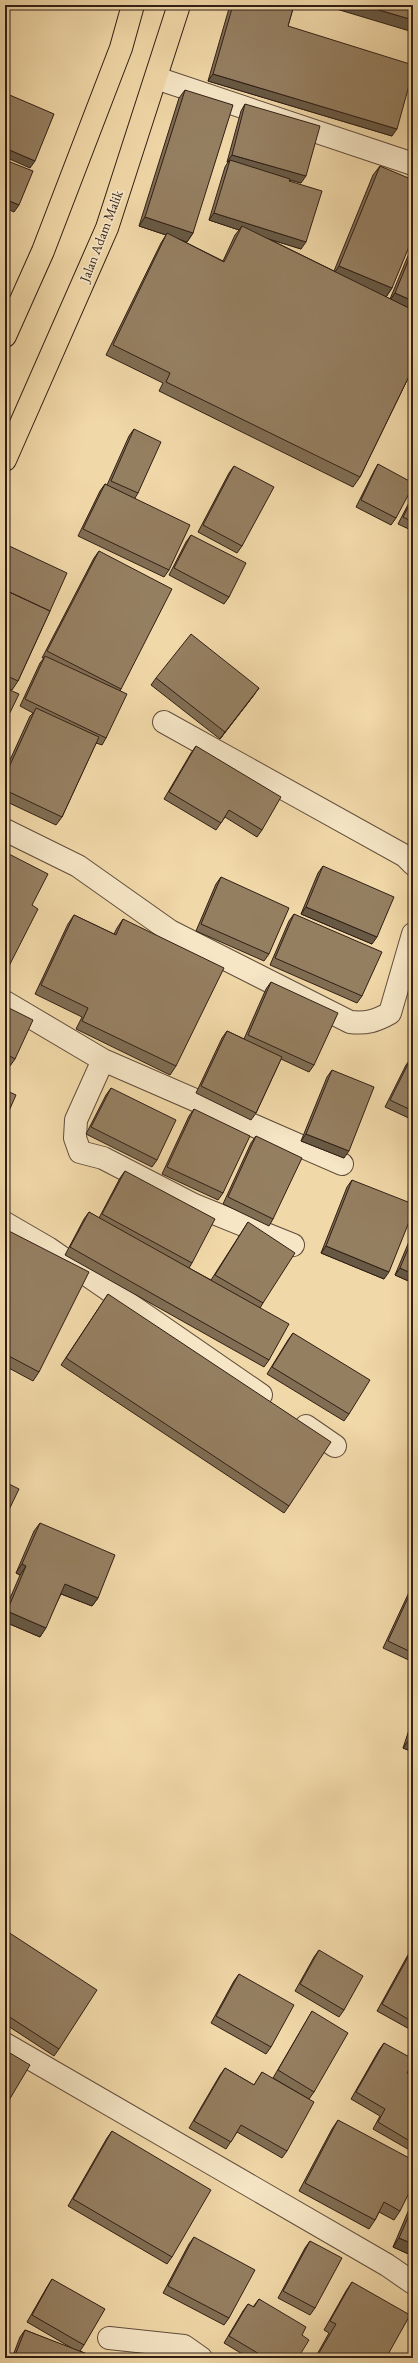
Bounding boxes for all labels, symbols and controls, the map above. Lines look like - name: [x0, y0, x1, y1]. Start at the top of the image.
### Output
- street label: Jalan Adam Malik: [75, 187, 127, 285]

